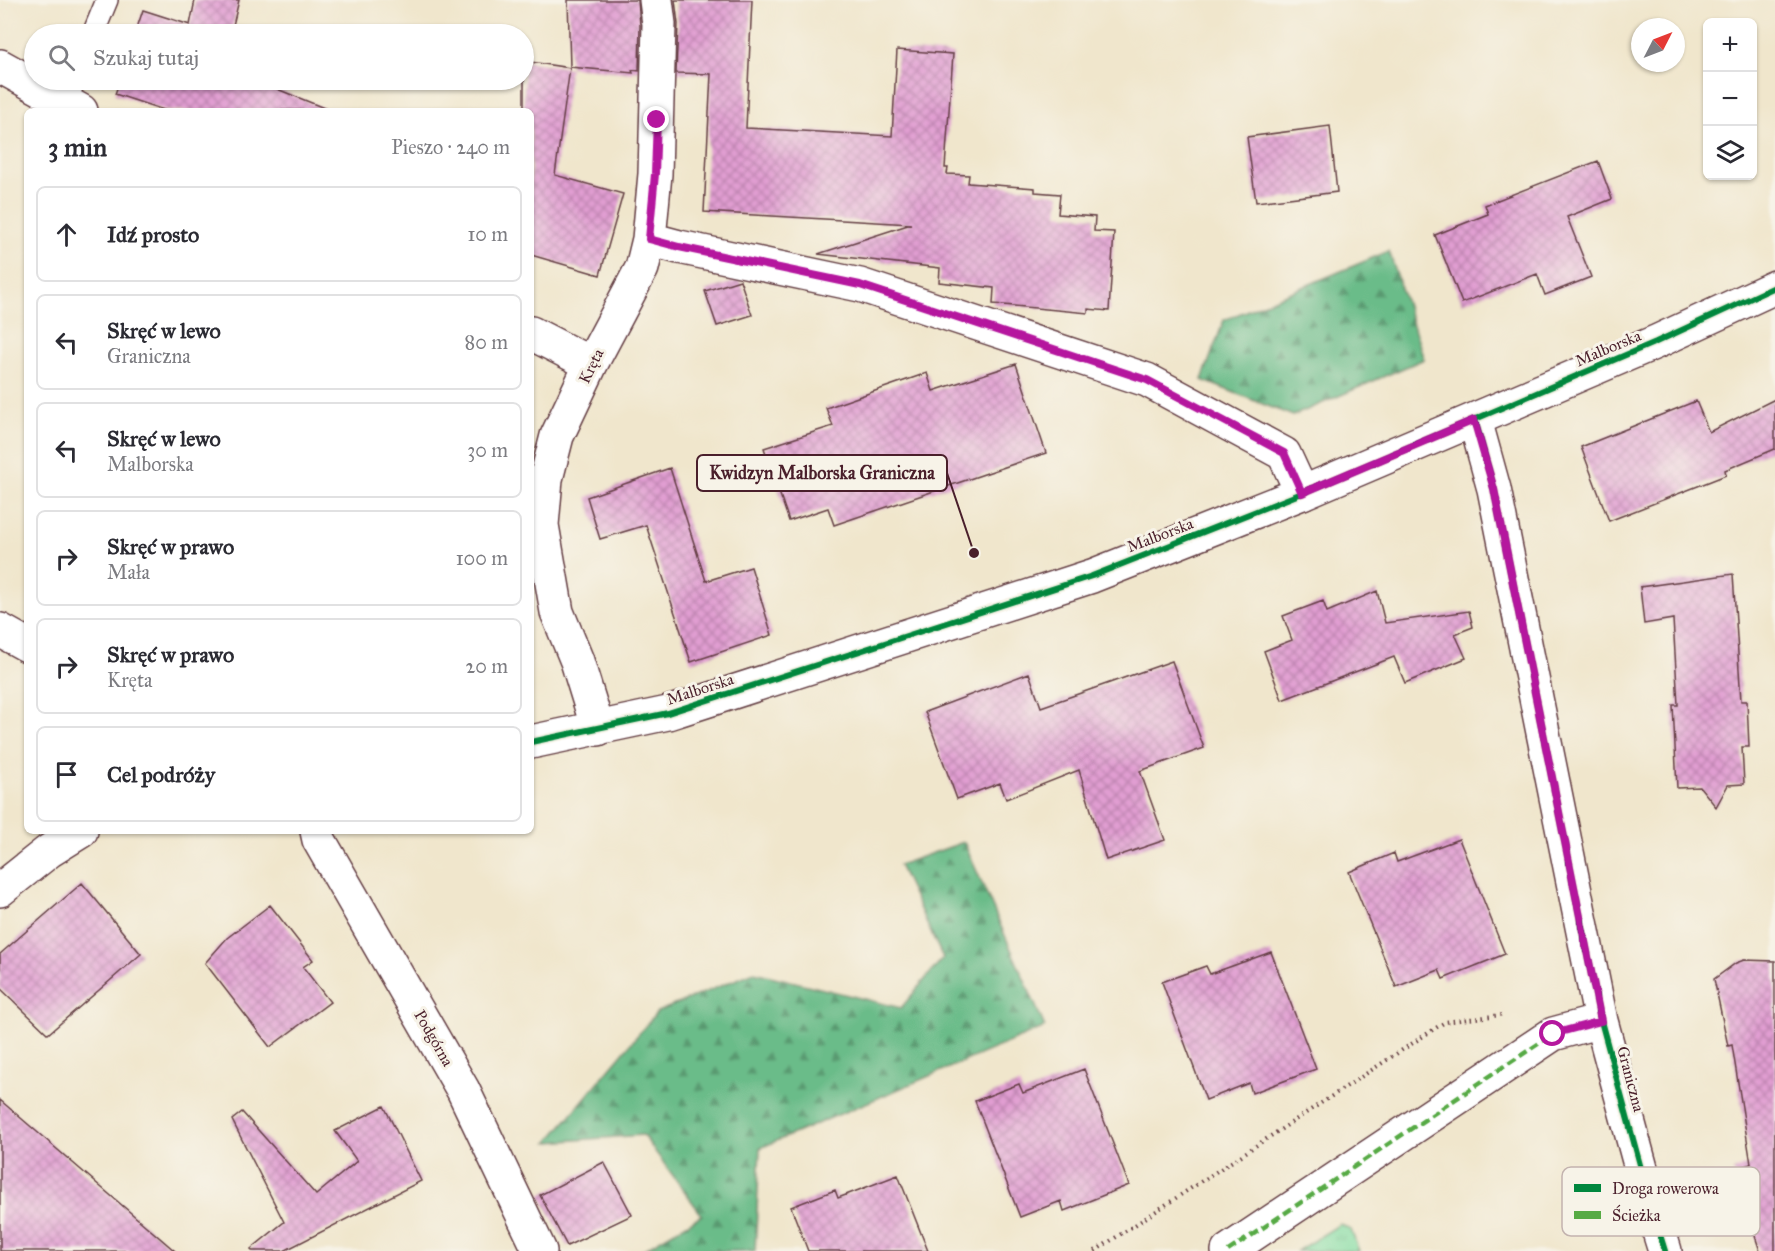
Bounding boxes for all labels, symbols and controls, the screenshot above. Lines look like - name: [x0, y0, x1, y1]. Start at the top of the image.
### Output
- north arrow: [1631, 18, 1685, 72]
- map controls: [1703, 18, 1757, 180]
- button: +: [1703, 18, 1757, 72]
- search box: [24, 24, 534, 90]
- icon: search: [45, 41, 78, 74]
- text: Szukaj tutaj: [93, 44, 199, 71]
- button: −: [1703, 72, 1757, 126]
- route end: [643, 106, 669, 132]
- button: layers: [1703, 126, 1757, 180]
- text: 3 min: [48, 131, 107, 163]
- text: Pieszo · 240 m: [391, 135, 510, 159]
- icon: ahead: [50, 218, 83, 251]
- text: Idź prosto: [107, 221, 199, 248]
- text: 10 m: [467, 222, 508, 246]
- text: Skręć w lewo: [107, 317, 221, 344]
- icon: left: [50, 326, 83, 359]
- street label: Malborska: [1572, 326, 1644, 370]
- text: 80 m: [465, 330, 508, 354]
- text: Graniczna: [107, 344, 191, 368]
- street label: Kręta: [574, 345, 608, 386]
- text: Skręć w lewo: [107, 425, 221, 452]
- icon: left: [50, 434, 83, 467]
- text: 30 m: [467, 438, 508, 462]
- text: Malborska: [107, 452, 194, 476]
- callout: Kwidzyn Malborska Graniczna: [697, 455, 947, 491]
- text: Kwidzyn Malborska Graniczna: [709, 462, 935, 485]
- street label: Malborska: [1124, 514, 1196, 556]
- text: Skręć w prawo: [107, 533, 234, 560]
- icon: right: [50, 542, 83, 575]
- text: 100 m: [456, 546, 508, 570]
- text: Mała: [107, 560, 150, 584]
- text: Skręć w prawo: [107, 641, 234, 668]
- icon: right: [50, 650, 83, 683]
- text: 20 m: [465, 654, 508, 678]
- text: Kręta: [107, 668, 152, 692]
- street label: Malborska: [664, 669, 736, 709]
- icon: arrive: [50, 758, 83, 791]
- text: Cel podróży: [107, 761, 215, 788]
- street label: Podgórna: [409, 1006, 458, 1070]
- route start: [1539, 1020, 1565, 1046]
- street label: Graniczna: [1613, 1044, 1649, 1114]
- legend: [1562, 1167, 1760, 1236]
- text: Droga rowerowa: [1612, 1179, 1719, 1199]
- text: Ścieżka: [1612, 1204, 1661, 1225]

